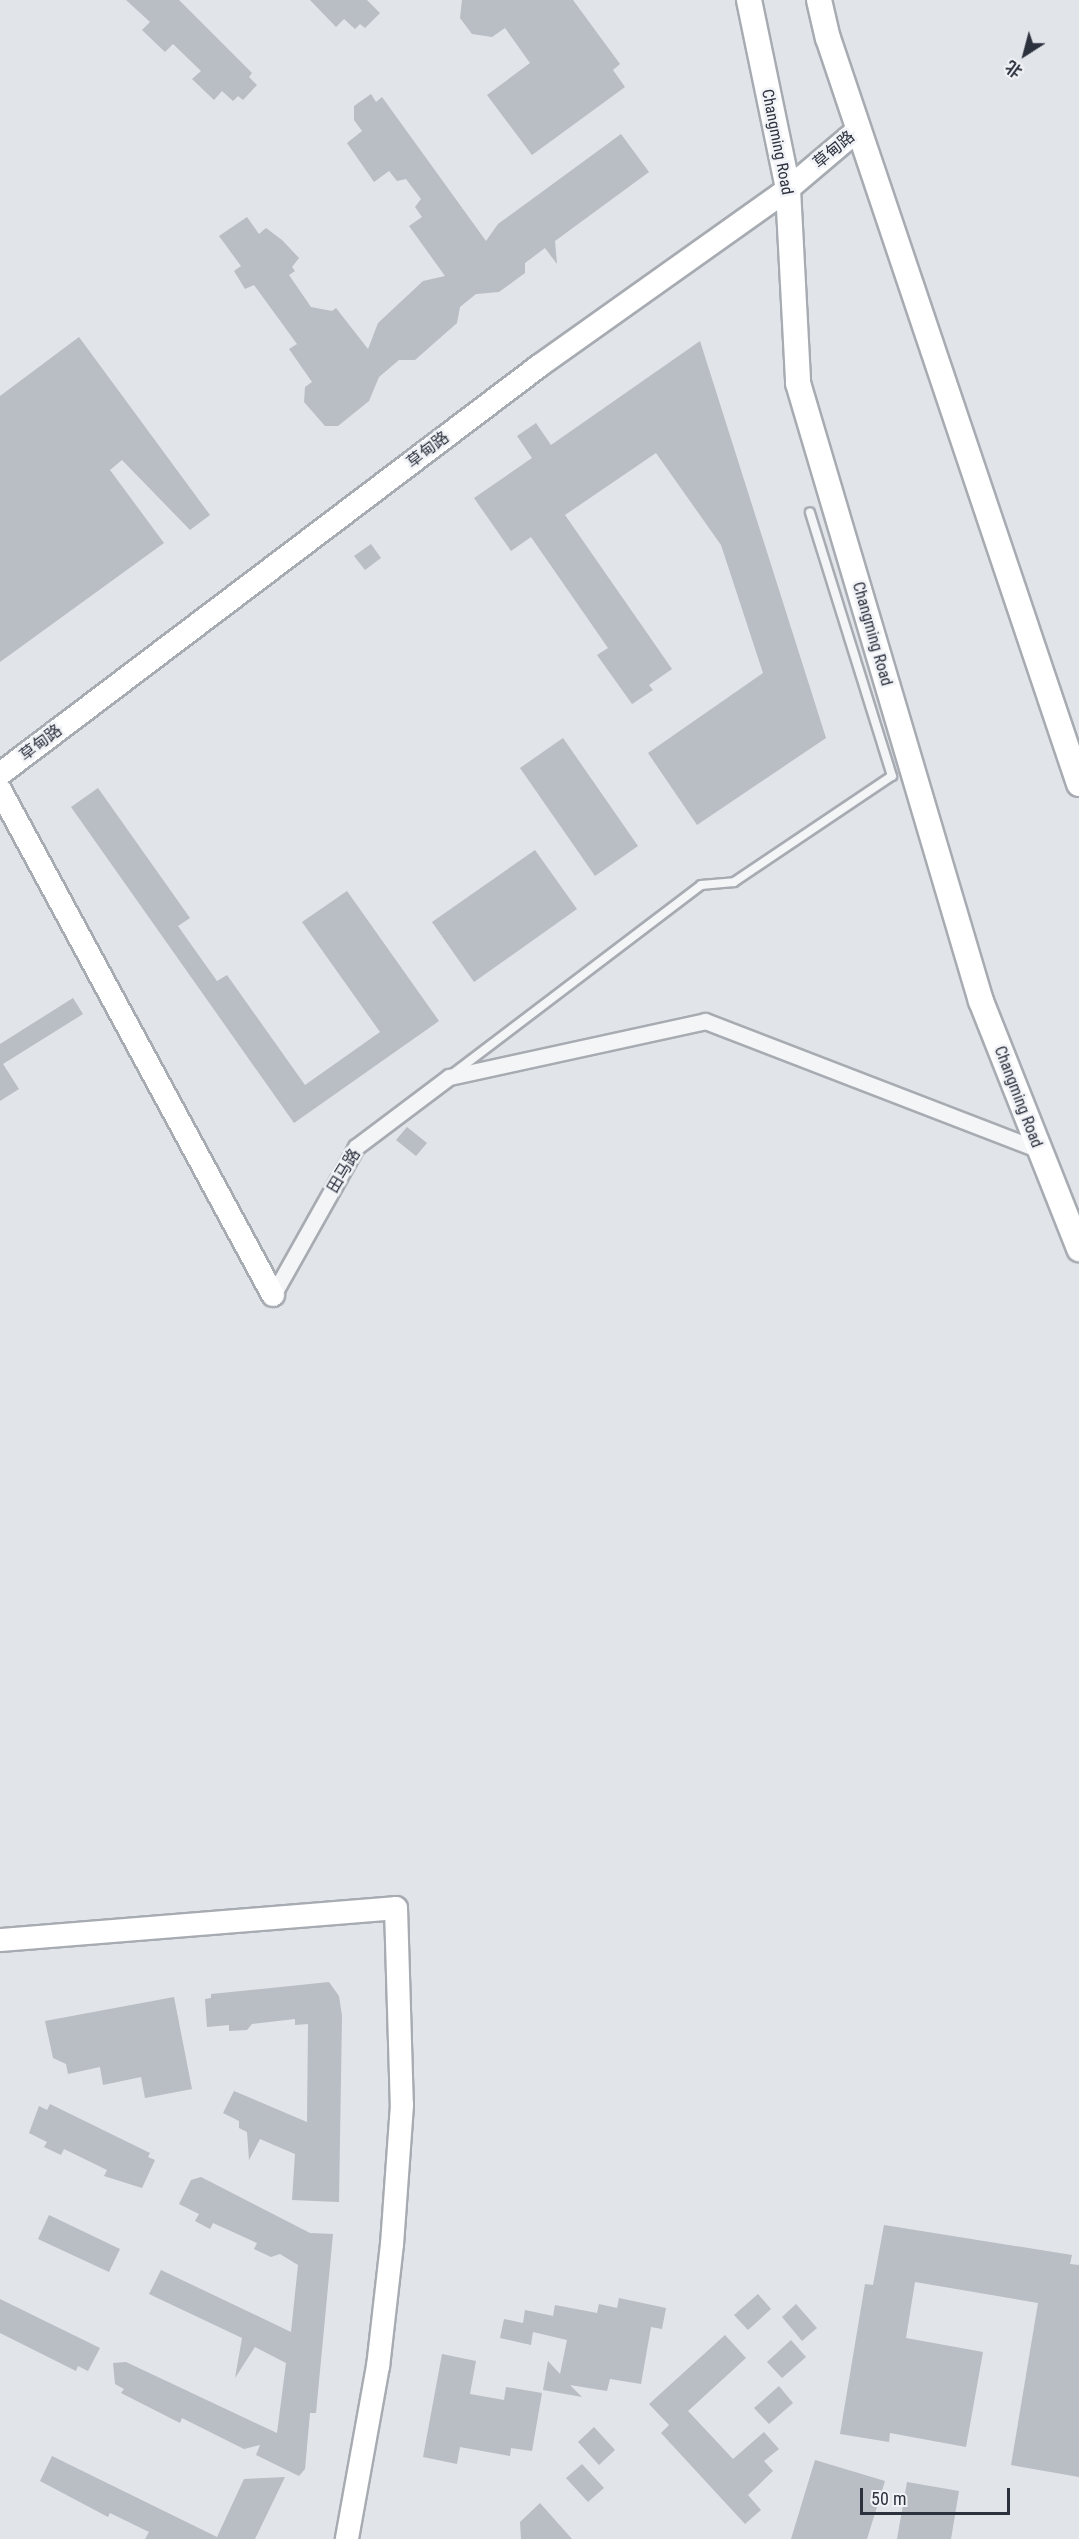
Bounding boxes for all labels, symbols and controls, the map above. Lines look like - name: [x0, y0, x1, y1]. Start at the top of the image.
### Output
- north arrow: [995, 24, 1055, 84]
- text: 北: [1002, 57, 1026, 81]
- street label: Changming Road: [757, 88, 797, 196]
- street label: 草甸路: [809, 127, 859, 173]
- street label: 草甸路: [403, 428, 453, 472]
- street label: Changming Road: [848, 580, 896, 688]
- street label: 草甸路: [16, 721, 66, 765]
- street label: Changming Road: [990, 1043, 1046, 1151]
- street label: 田马路: [323, 1145, 365, 1197]
- scale bar: [863, 2476, 1013, 2514]
- text: 50 m: [871, 2488, 906, 2509]

